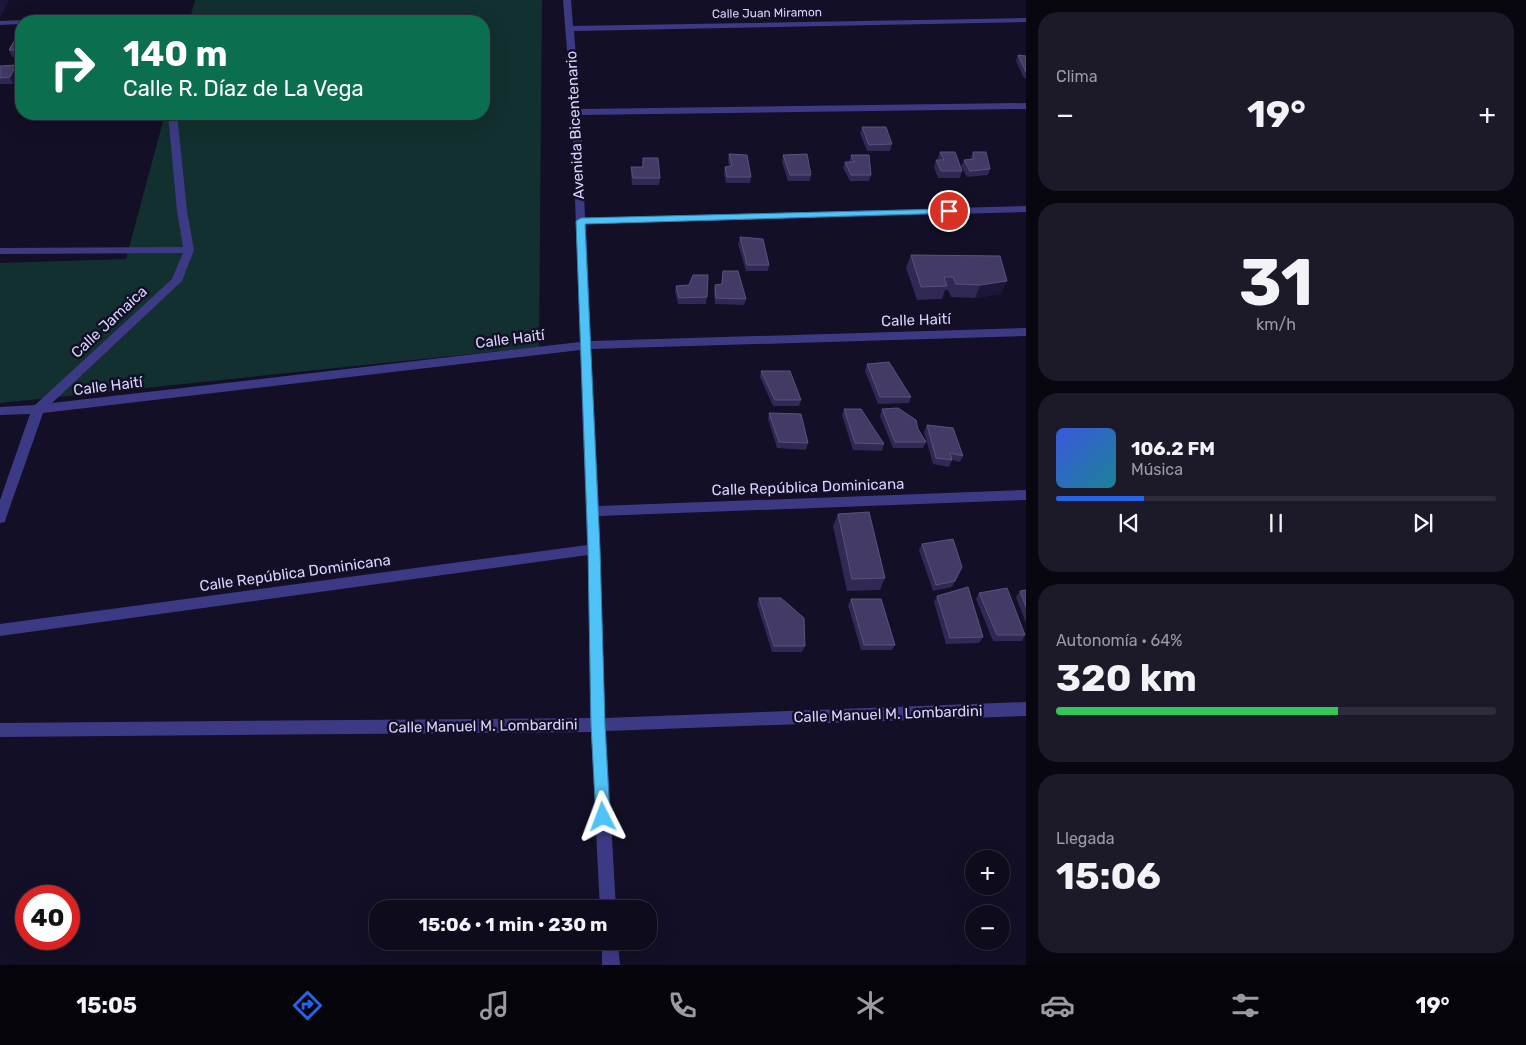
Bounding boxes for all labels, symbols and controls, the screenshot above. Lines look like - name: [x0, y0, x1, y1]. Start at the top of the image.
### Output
- street label: Calle Juan Miramon: [712, 5, 822, 21]
- text: 140 m: [123, 33, 228, 75]
- icon: right: [40, 35, 105, 100]
- street label: Avenida Bicentenario: [562, 50, 588, 200]
- text: Clima: [1056, 67, 1097, 86]
- text: Calle R. Díaz de La Vega: [123, 75, 364, 102]
- text: 19°: [1247, 91, 1306, 137]
- text: −: [1056, 98, 1074, 131]
- text: +: [1479, 98, 1496, 131]
- pin: [928, 190, 970, 232]
- icon: arrive: [935, 197, 963, 225]
- text: 31: [1239, 244, 1313, 321]
- street label: Calle Jamaica: [67, 282, 151, 362]
- street label: Calle Haití: [881, 310, 953, 330]
- text: km/h: [1256, 315, 1296, 334]
- street label: Calle Haití: [474, 326, 547, 352]
- street label: Calle Haití: [72, 373, 145, 399]
- text: 106.2 FM: [1131, 437, 1215, 460]
- text: Música: [1131, 460, 1183, 479]
- street label: Calle República Dominicana: [711, 475, 905, 499]
- icon: previous: [1115, 509, 1143, 537]
- icon: pause: [1262, 509, 1290, 537]
- icon: next: [1409, 509, 1437, 537]
- street label: Calle República Dominicana: [198, 551, 392, 595]
- text: Autonomía · 64%: [1056, 631, 1182, 650]
- text: 320 km: [1056, 655, 1197, 701]
- street label: Calle Manuel M. Lombardini: [793, 702, 983, 726]
- street label: Calle Manuel M. Lombardini: [388, 715, 578, 737]
- position arrow: [576, 790, 628, 842]
- text: Llegada: [1056, 829, 1115, 848]
- map controls: [965, 850, 1010, 950]
- button: +: [965, 850, 1010, 895]
- text: 15:06: [1056, 853, 1161, 899]
- speed limit sign: 40: [15, 885, 80, 950]
- button: −: [965, 905, 1010, 950]
- text: 15:06 · 1 min · 230 m: [418, 913, 608, 936]
- icon: directions: [290, 988, 325, 1023]
- icon: music: [477, 988, 512, 1023]
- icon: phone: [665, 988, 700, 1023]
- icon: climate: [853, 988, 888, 1023]
- icon: car: [1040, 988, 1075, 1023]
- icon: filters: [1228, 988, 1263, 1023]
- text: 15:05: [76, 992, 137, 1019]
- text: 19°: [1416, 992, 1450, 1019]

